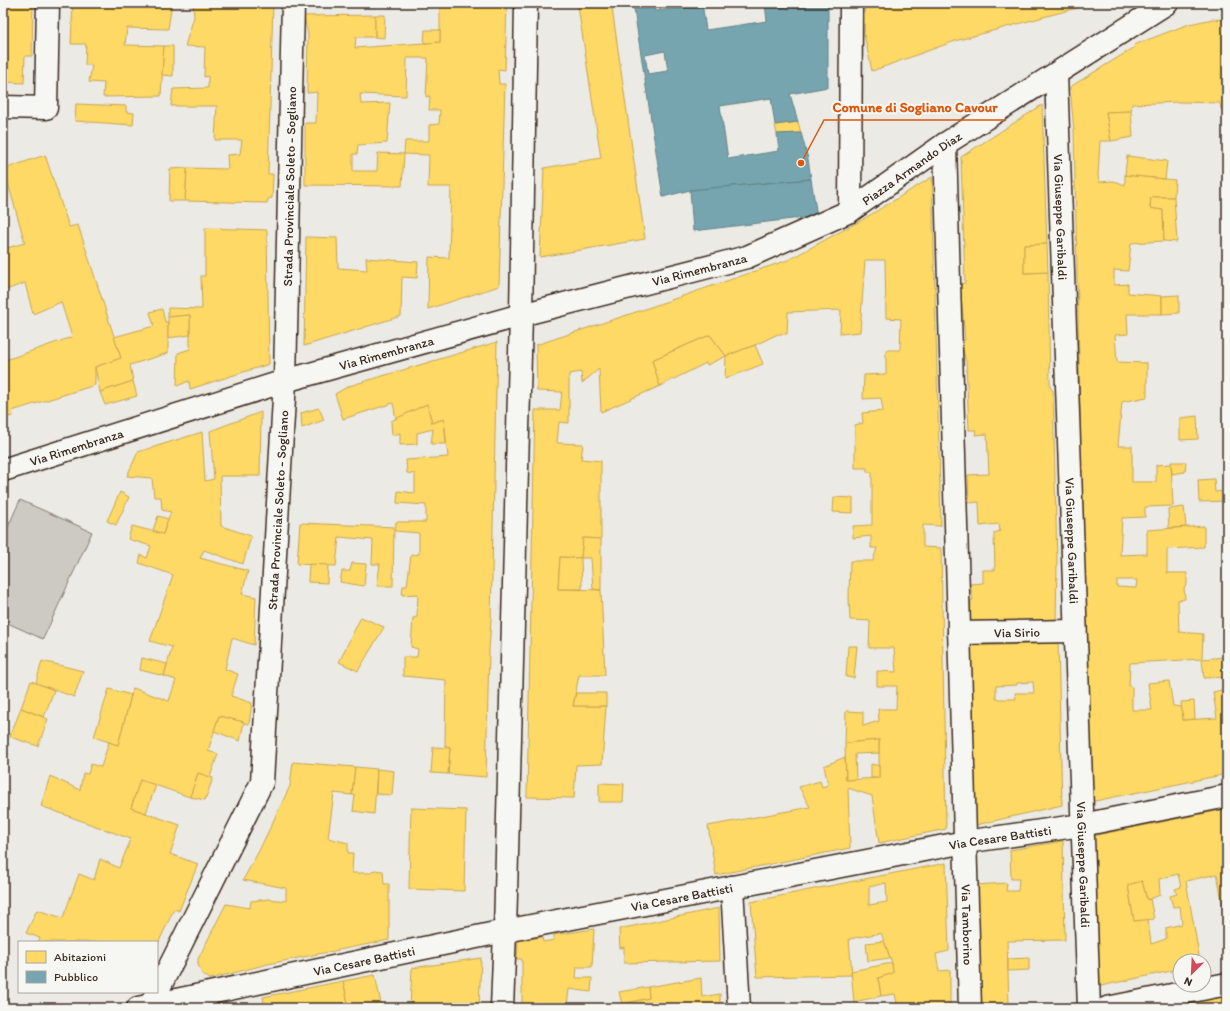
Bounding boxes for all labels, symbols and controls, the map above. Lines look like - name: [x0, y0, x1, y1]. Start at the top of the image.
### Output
- street label: Strada Provinciale Soleto - Sogliano: [280, 86, 299, 287]
- callout: Comune di Sogliano Cavour: [824, 94, 1006, 120]
- text: Comune di Sogliano Cavour: [832, 99, 998, 116]
- street label: Piazza Armando Diaz: [859, 128, 964, 208]
- street label: Via Giuseppe Garibaldi: [1051, 154, 1071, 280]
- street label: Via Rimembranza: [650, 250, 749, 289]
- street label: Via Rimembranza: [337, 332, 436, 373]
- street label: Strada Provinciale Soleto - Sogliano: [264, 409, 291, 610]
- street label: Via Rimembranza: [28, 425, 125, 469]
- street label: Via Giuseppe Garibaldi: [1063, 477, 1082, 604]
- street label: Via Sirio: [994, 624, 1041, 640]
- street label: Via Giuseppe Garibaldi: [1074, 801, 1094, 928]
- street label: Via Cesare Battisti: [948, 822, 1052, 852]
- street label: Via Cesare Battisti: [630, 880, 734, 914]
- street label: Via Tamborino: [959, 884, 976, 966]
- legend: [18, 941, 158, 993]
- street label: Via Cesare Battisti: [312, 943, 416, 979]
- text: Abitazioni: [54, 950, 106, 964]
- north arrow: [1172, 953, 1212, 993]
- text: Pubblico: [54, 970, 98, 984]
- text: N: [1182, 974, 1194, 989]

